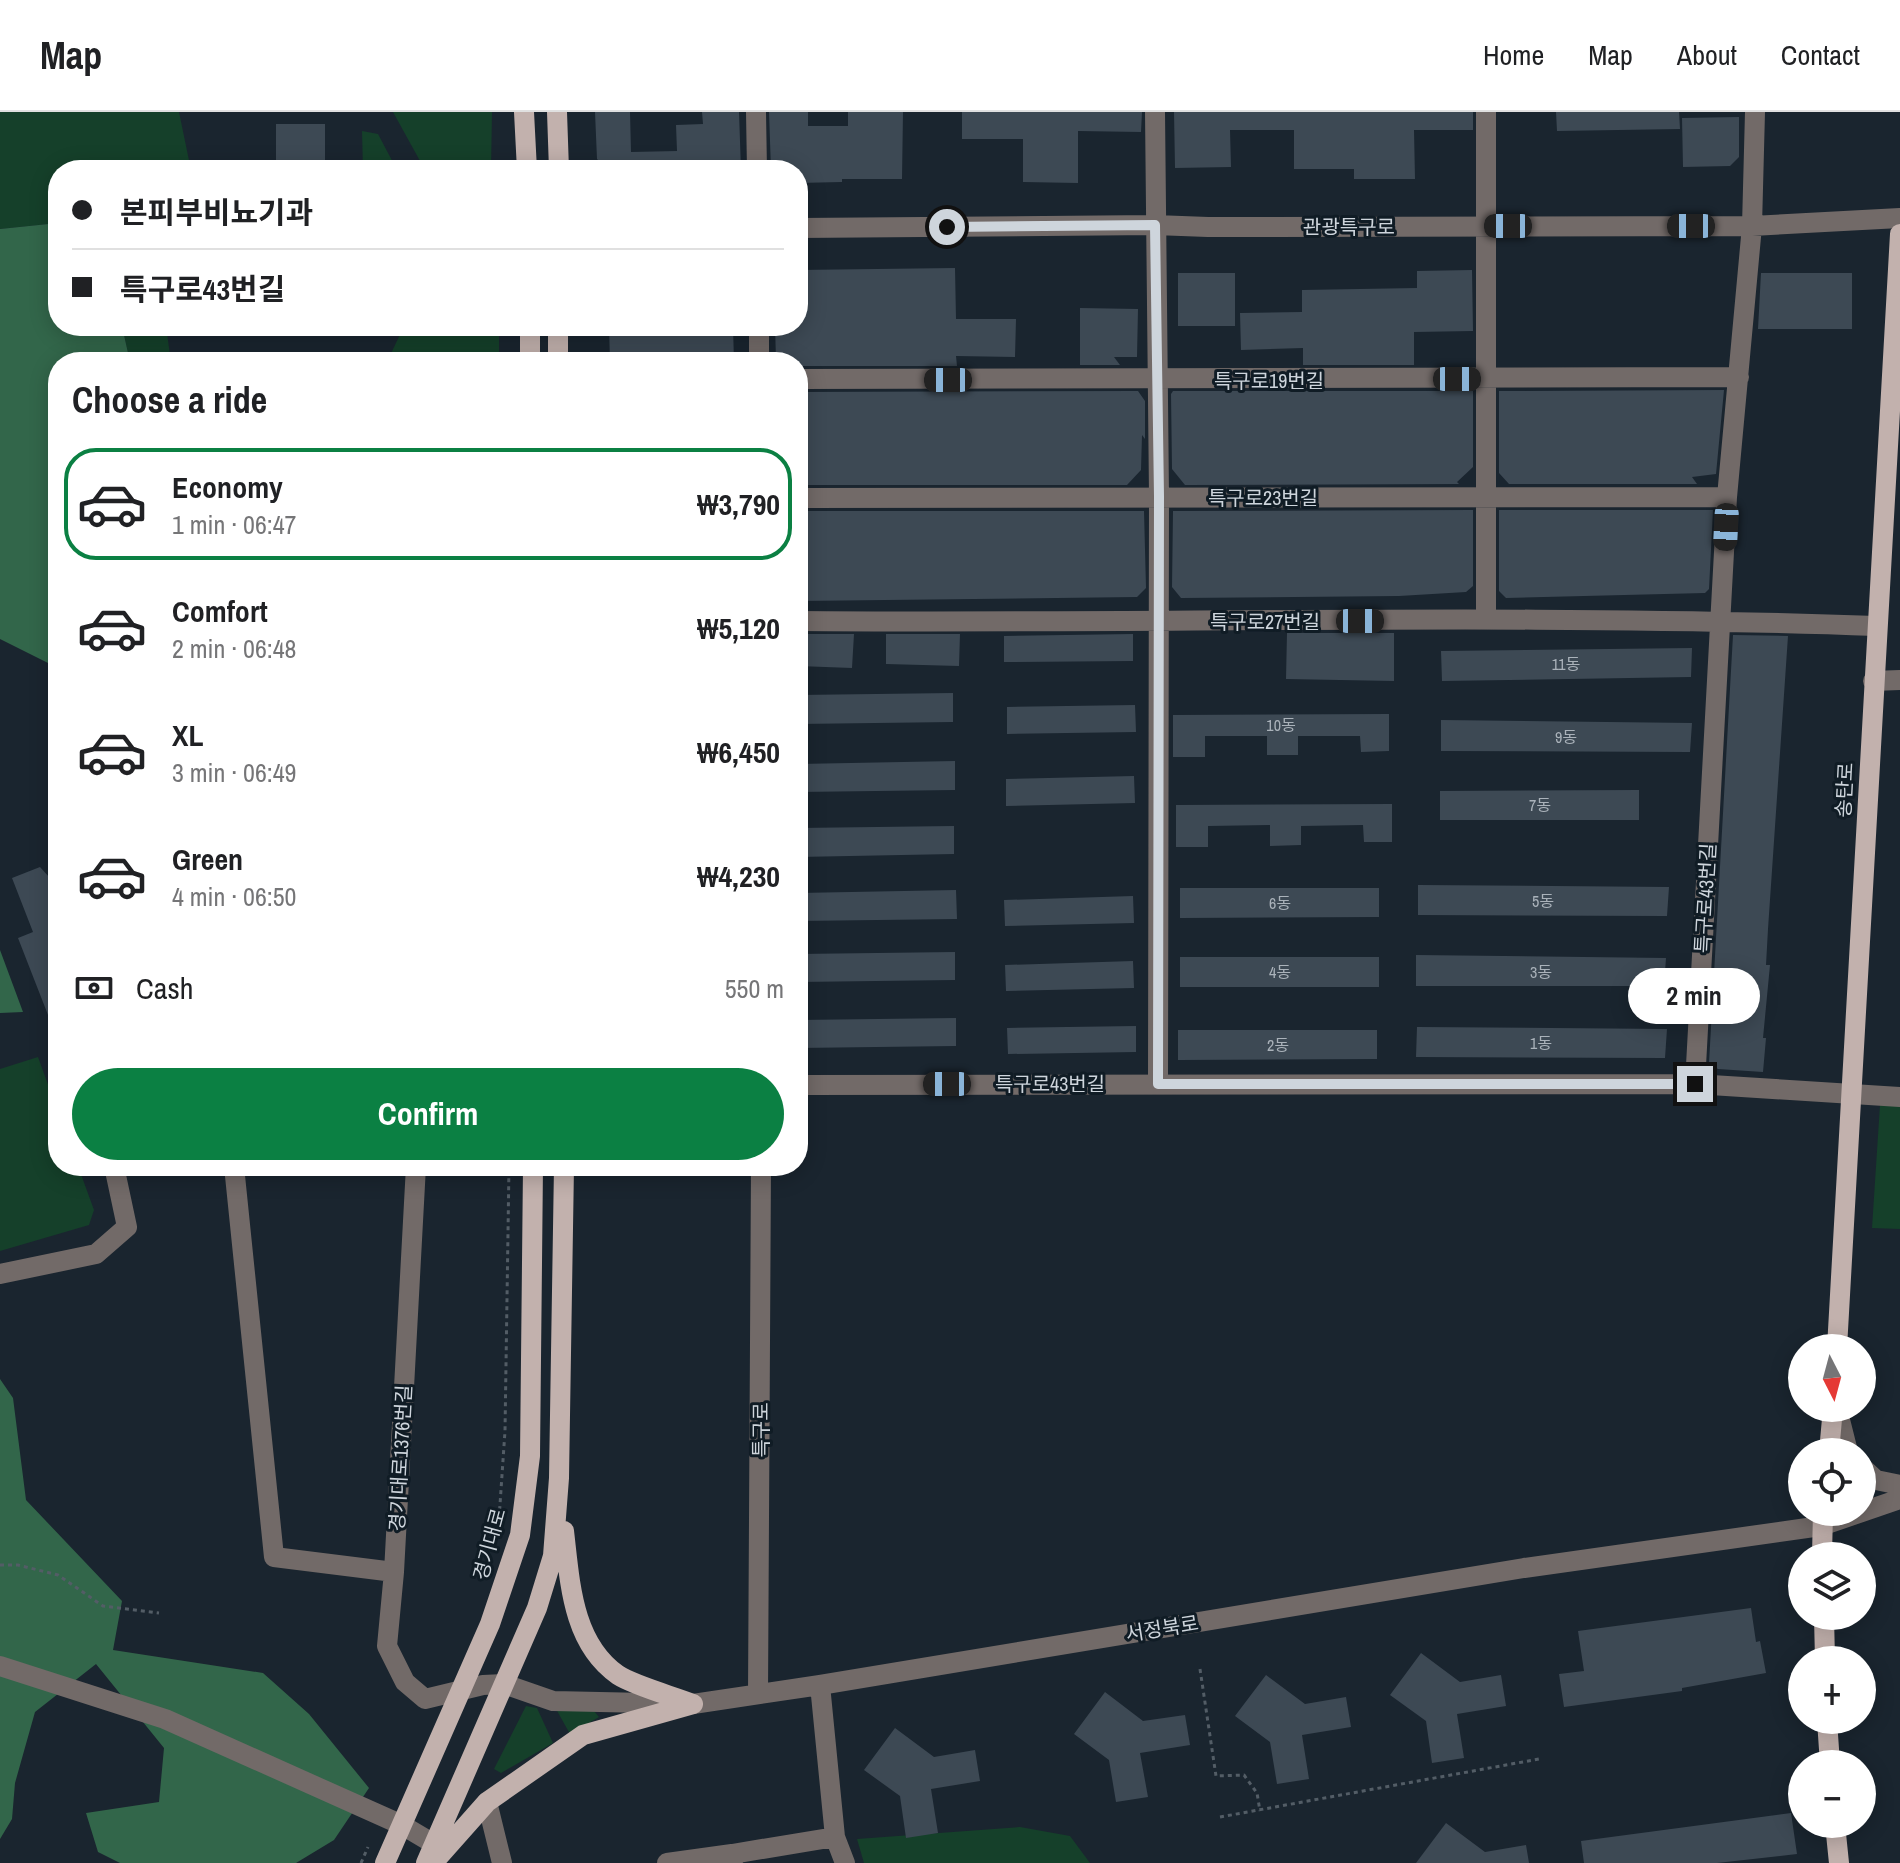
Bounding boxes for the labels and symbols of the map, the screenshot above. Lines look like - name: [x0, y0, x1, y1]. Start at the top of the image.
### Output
- route start: [929, 209, 965, 245]
- street label: 관광특구로: [1303, 213, 1395, 240]
- car: [1484, 214, 1532, 238]
- car: [1667, 214, 1715, 238]
- street label: 특구로19번길: [1214, 367, 1324, 394]
- car: [1433, 367, 1481, 391]
- car: [924, 368, 972, 392]
- street label: 특구로23번길: [1208, 484, 1318, 511]
- car: [1713, 502, 1739, 552]
- street label: 특구로27번길: [1210, 608, 1320, 635]
- car: [1336, 609, 1384, 633]
- house number: 11동: [1552, 653, 1580, 675]
- house number: 10동: [1266, 714, 1296, 736]
- house number: 9동: [1555, 726, 1577, 748]
- street label: 송탄로: [1829, 762, 1859, 818]
- house number: 7동: [1529, 794, 1551, 816]
- street label: 특구로43번길: [1689, 842, 1721, 954]
- house number: 5동: [1532, 890, 1554, 912]
- house number: 6동: [1269, 892, 1291, 914]
- house number: 4동: [1269, 961, 1291, 983]
- house number: 3동: [1530, 961, 1552, 983]
- callout: 2 min: [1629, 968, 1761, 1024]
- house number: 1동: [1530, 1032, 1552, 1054]
- house number: 2동: [1267, 1034, 1289, 1056]
- route end: [1677, 1066, 1713, 1102]
- street label: 특구로43번길: [995, 1070, 1105, 1097]
- car: [923, 1072, 971, 1096]
- north arrow: [1788, 1334, 1876, 1422]
- street label: 경기대로1376번길: [383, 1384, 417, 1532]
- street label: 특구로: [747, 1402, 774, 1458]
- street label: 경기대로: [466, 1505, 512, 1583]
- street label: 서정북로: [1124, 1609, 1200, 1647]

